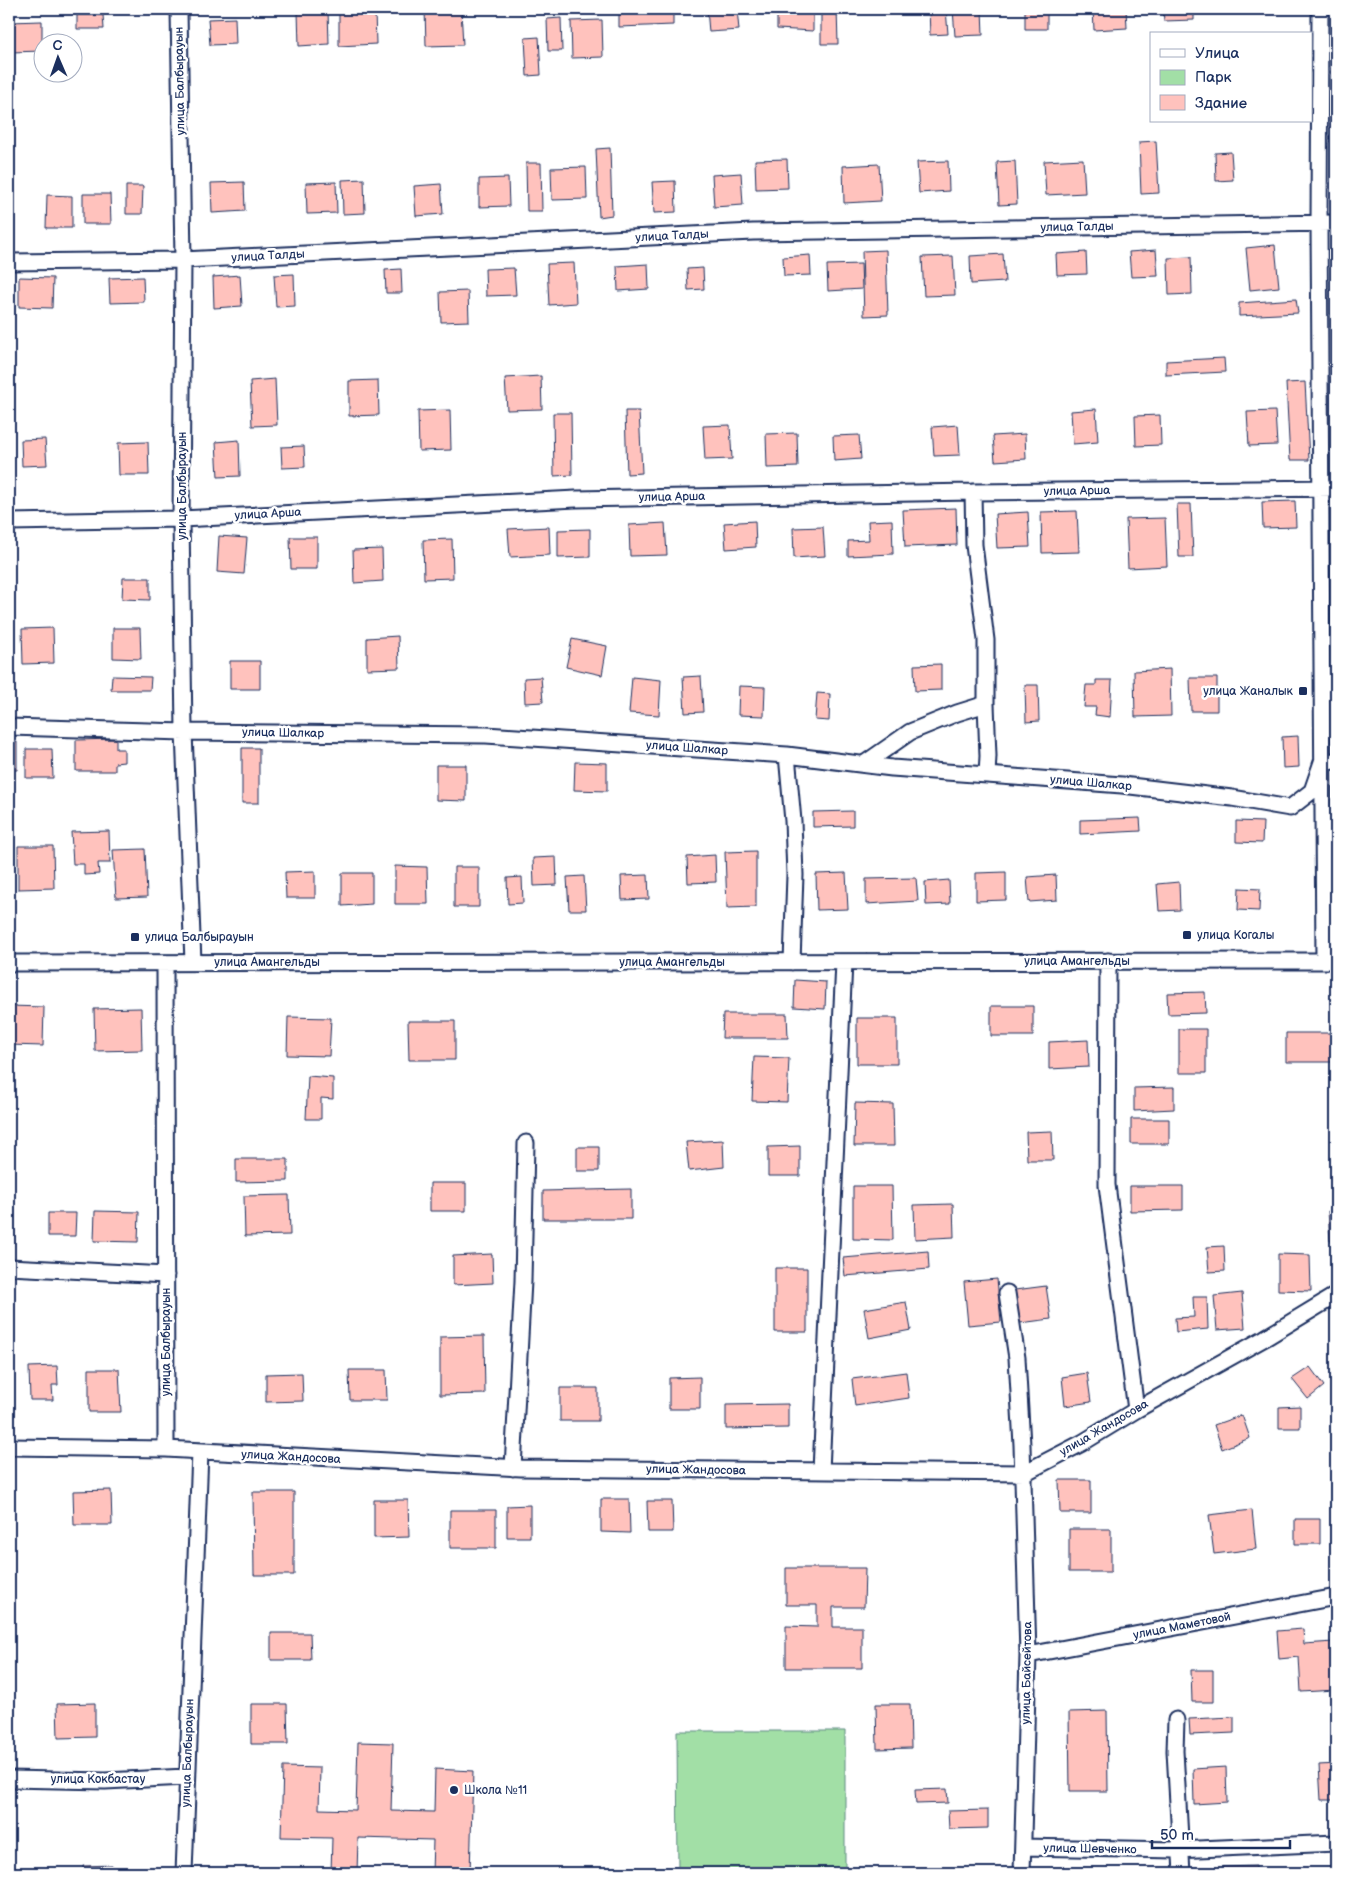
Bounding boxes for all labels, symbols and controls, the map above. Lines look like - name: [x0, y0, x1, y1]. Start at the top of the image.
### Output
- street label: улица Балбырауын: [172, 27, 188, 135]
- north arrow: [32, 32, 82, 82]
- legend: [1150, 32, 1312, 122]
- text: С: [52, 37, 63, 54]
- text: Улица: [1195, 44, 1240, 63]
- text: Парк: [1195, 68, 1232, 87]
- text: Здание: [1195, 94, 1247, 113]
- street label: улица Талды: [1040, 219, 1114, 235]
- street label: улица Талды: [635, 227, 709, 245]
- street label: улица Талды: [231, 247, 305, 265]
- street label: улица Балбырауын: [175, 432, 190, 540]
- street label: улица Арша: [1043, 483, 1111, 499]
- street label: улица Арша: [638, 489, 706, 505]
- street label: улица Арша: [234, 505, 302, 523]
- place label: улица Жаналык: [1203, 684, 1294, 699]
- marker: улица Жаналык: [1297, 685, 1309, 697]
- street label: улица Шалкар: [242, 725, 324, 741]
- street label: улица Шалкар: [646, 738, 729, 758]
- street label: улица Шалкар: [1049, 772, 1133, 794]
- place label: улица Когалы: [1197, 928, 1274, 943]
- marker: улица Когалы: [1181, 929, 1193, 941]
- place label: улица Балбырауын: [145, 930, 254, 945]
- marker: улица Балбырауын: [129, 931, 141, 943]
- street label: улица Амангельды: [1024, 954, 1130, 969]
- street label: улица Амангельды: [214, 955, 320, 970]
- street label: улица Амангельды: [619, 955, 725, 970]
- street label: улица Балбырауын: [159, 1288, 174, 1396]
- street label: улица Жандосова: [1057, 1397, 1151, 1459]
- street label: улица Жандосова: [241, 1447, 341, 1467]
- street label: улица Жандосова: [646, 1462, 746, 1478]
- street label: улица Маметовой: [1132, 1609, 1232, 1643]
- street label: улица Байсейтова: [1019, 1621, 1035, 1725]
- street label: улица Балбырауын: [179, 1698, 197, 1808]
- street label: улица Кокбастау: [51, 1772, 146, 1787]
- place label: Школа №11: [464, 1783, 527, 1798]
- marker: Школа №11: [448, 1784, 460, 1796]
- scale bar: [1152, 1817, 1290, 1849]
- text: 50 m: [1160, 1826, 1194, 1845]
- street label: улица Шевченко: [1043, 1841, 1137, 1857]

